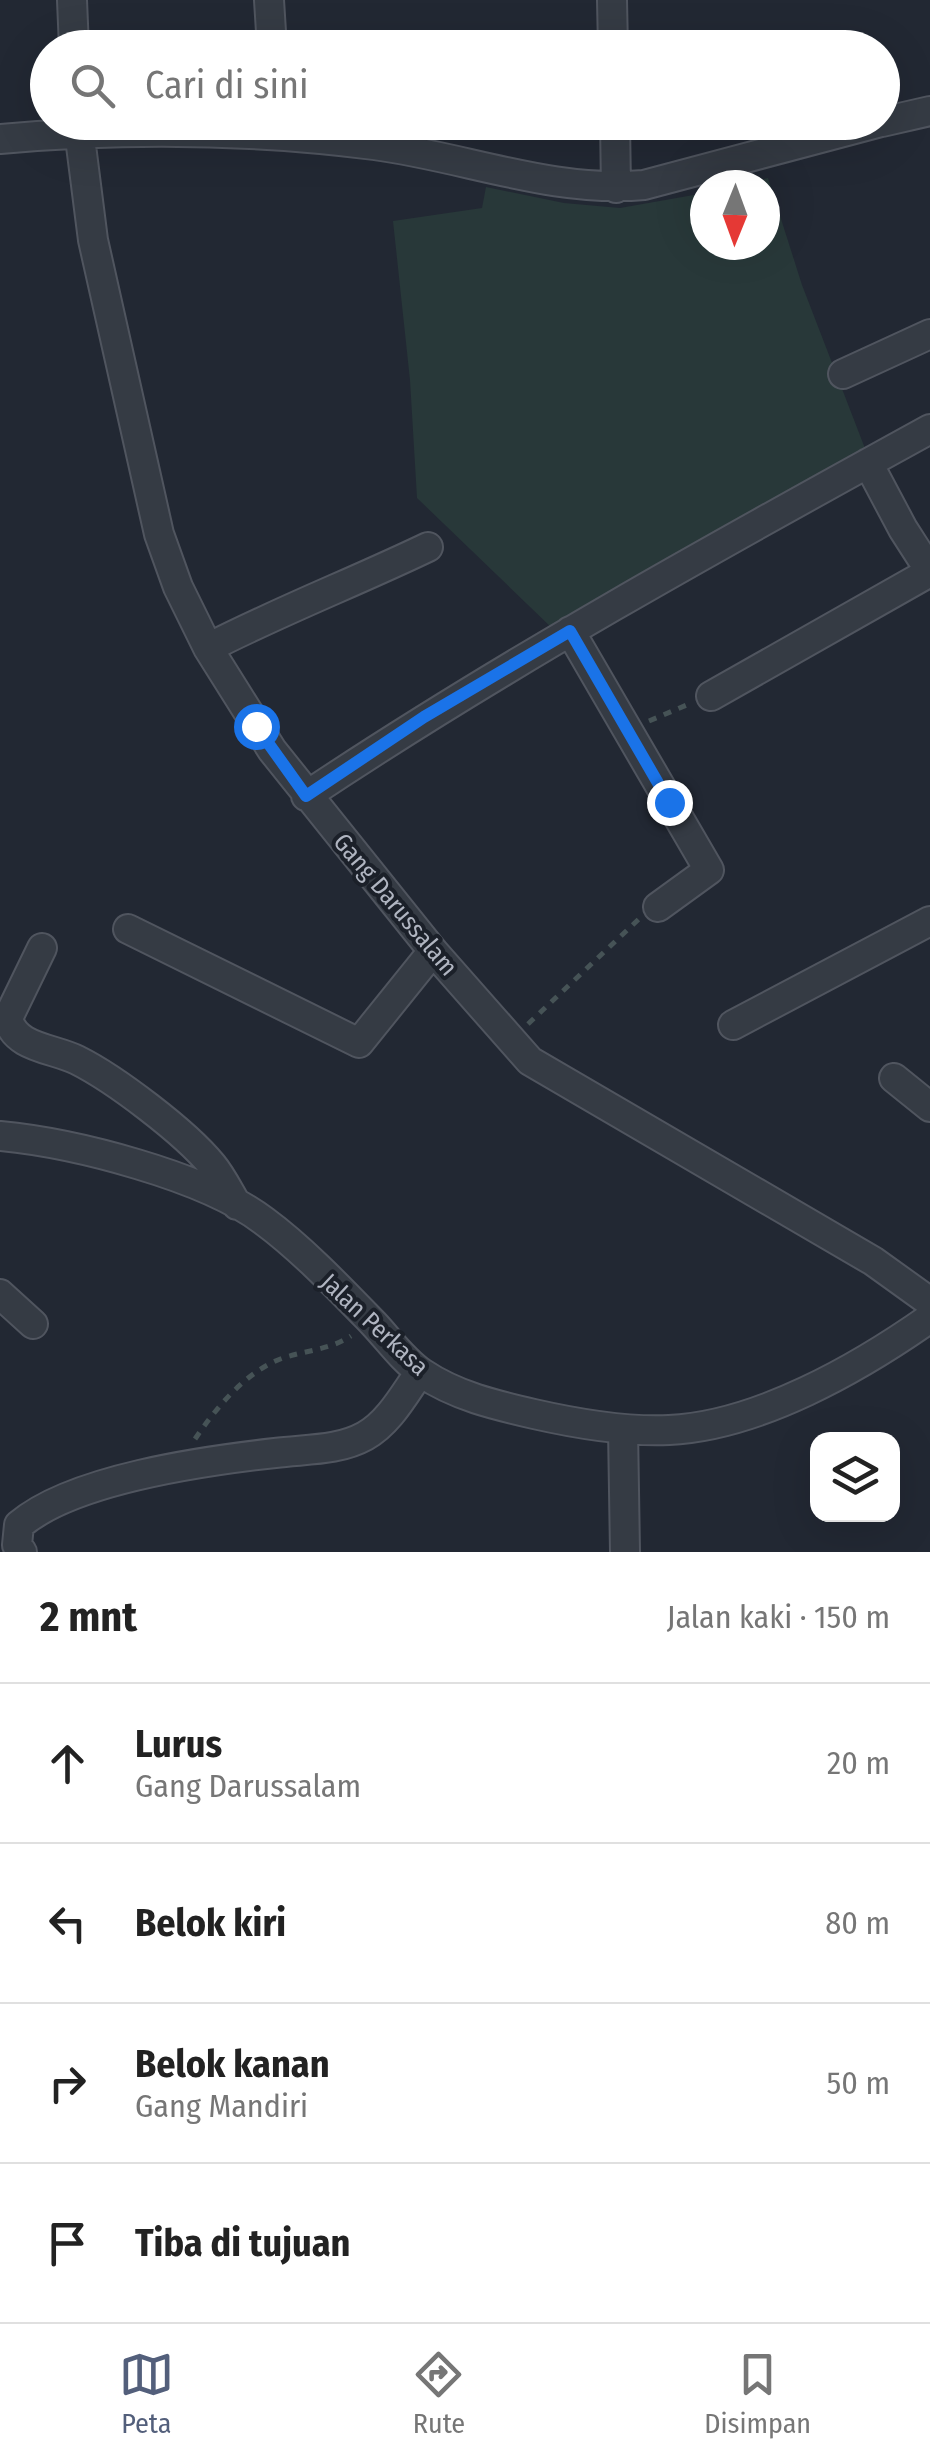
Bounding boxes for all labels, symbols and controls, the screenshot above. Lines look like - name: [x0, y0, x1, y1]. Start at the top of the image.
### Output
- search box: [30, 30, 900, 140]
- icon: search: [65, 58, 120, 113]
- text: Cari di sini: [145, 62, 309, 108]
- north arrow: [690, 170, 780, 260]
- route start: [234, 704, 280, 750]
- route end: [647, 780, 693, 826]
- street label: Gang Darussalam: [327, 827, 463, 982]
- street label: Jalan Perkasa: [314, 1267, 434, 1382]
- map controls: [810, 1432, 900, 1522]
- button: layers: [810, 1432, 900, 1522]
- text: 2 mnt: [40, 1592, 137, 1642]
- text: Jalan kaki · 150 m: [667, 1598, 890, 1636]
- text: Lurus: [135, 1721, 222, 1767]
- icon: ahead: [40, 1736, 95, 1791]
- text: 20 m: [827, 1744, 890, 1782]
- text: Gang Darussalam: [135, 1767, 361, 1805]
- icon: left: [40, 1896, 95, 1951]
- text: Belok kiri: [135, 1900, 286, 1946]
- text: 80 m: [825, 1904, 890, 1942]
- text: Belok kanan: [135, 2041, 330, 2087]
- icon: right: [40, 2056, 95, 2111]
- text: 50 m: [827, 2064, 890, 2102]
- text: Gang Mandiri: [135, 2087, 308, 2125]
- icon: arrive: [40, 2216, 95, 2271]
- text: Tiba di tujuan: [135, 2220, 351, 2266]
- tab: Peta: [119, 2347, 174, 2440]
- tab: Rute: [411, 2347, 466, 2440]
- tab: Disimpan: [704, 2347, 811, 2440]

